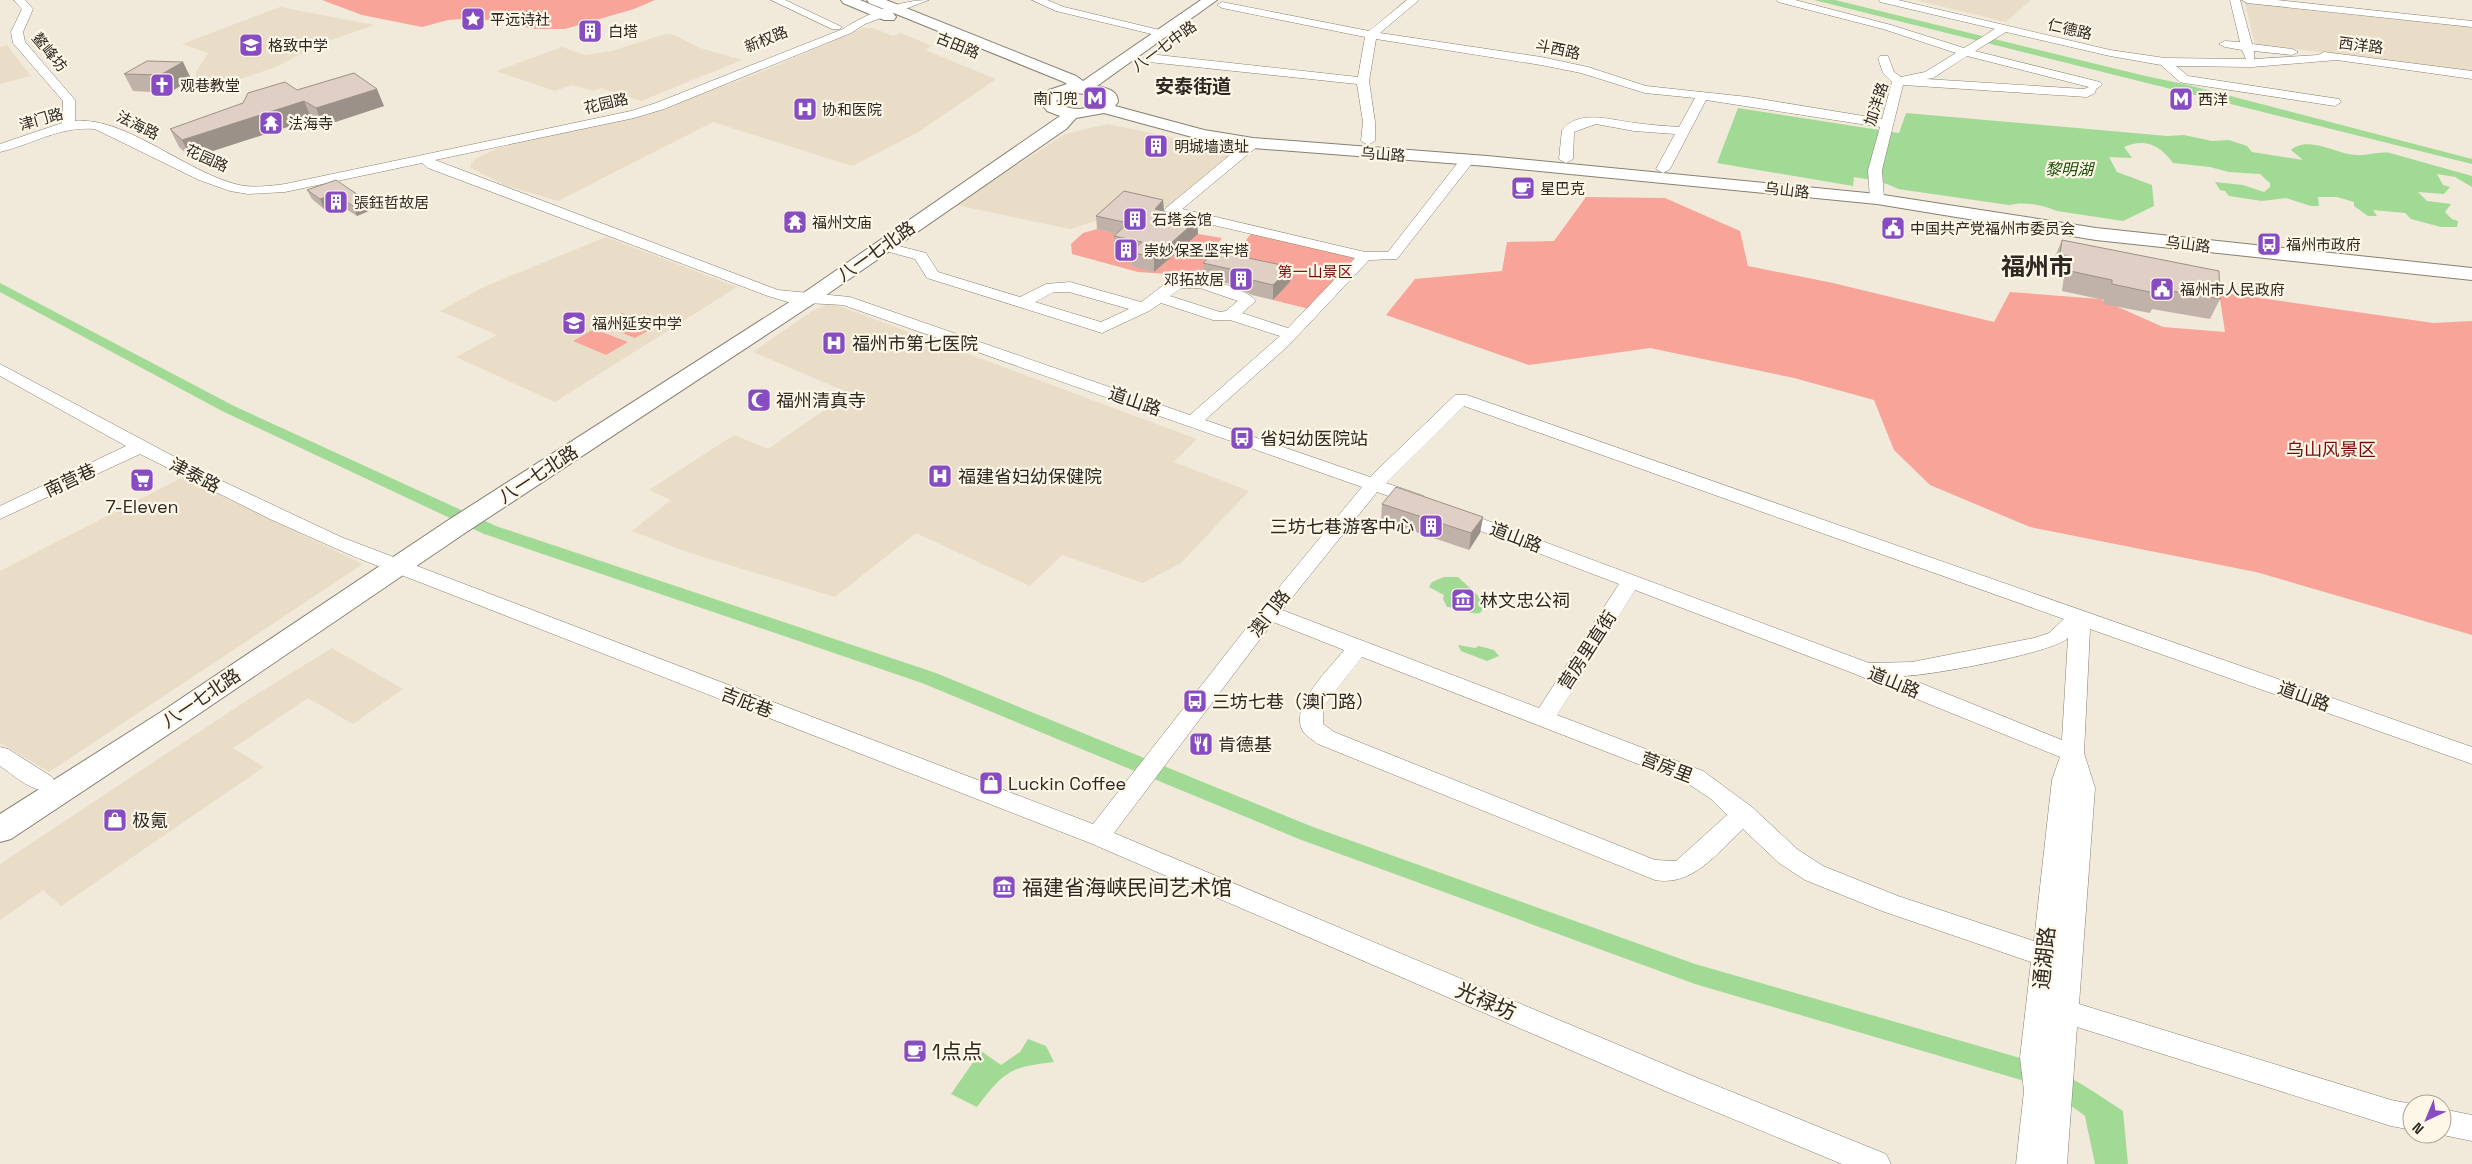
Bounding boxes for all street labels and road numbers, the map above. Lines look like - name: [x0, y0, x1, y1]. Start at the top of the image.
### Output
- street label: 仁德路: [2046, 15, 2094, 43]
- street label: 八一七中路: [1128, 16, 1200, 76]
- street label: 新权路: [742, 22, 790, 56]
- street label: 古田路: [934, 28, 982, 62]
- street label: 鳌峰坊: [28, 29, 72, 75]
- street label: 西洋路: [2338, 33, 2384, 57]
- street label: 斗西路: [1534, 35, 1582, 63]
- street label: 加洋路: [1860, 80, 1892, 128]
- street label: 花园路: [582, 89, 630, 117]
- street label: 津门路: [17, 104, 65, 134]
- street label: 法海路: [114, 107, 162, 143]
- street label: 花园路: [183, 140, 231, 176]
- street label: 乌山路: [1360, 143, 1406, 165]
- street label: 乌山路: [1764, 178, 1810, 202]
- street label: 八一七北路: [833, 216, 919, 286]
- street label: 乌山路: [2165, 232, 2211, 256]
- street label: 道山路: [1106, 381, 1164, 421]
- street label: 八一七北路: [494, 440, 582, 508]
- street label: 津泰路: [166, 452, 224, 498]
- street label: 南营巷: [41, 458, 99, 502]
- street label: 道山路: [1487, 517, 1545, 557]
- street label: 澳门路: [1243, 585, 1295, 641]
- street label: 营房里直街: [1553, 606, 1621, 694]
- street label: 道山路: [1865, 661, 1923, 703]
- street label: 八一七北路: [157, 663, 245, 733]
- street label: 道山路: [2275, 676, 2333, 716]
- street label: 吉庇巷: [718, 682, 776, 722]
- street label: 营房里: [1638, 747, 1696, 787]
- street label: 通湖路: [2027, 925, 2061, 991]
- street label: 光禄坊: [1452, 976, 1520, 1026]

